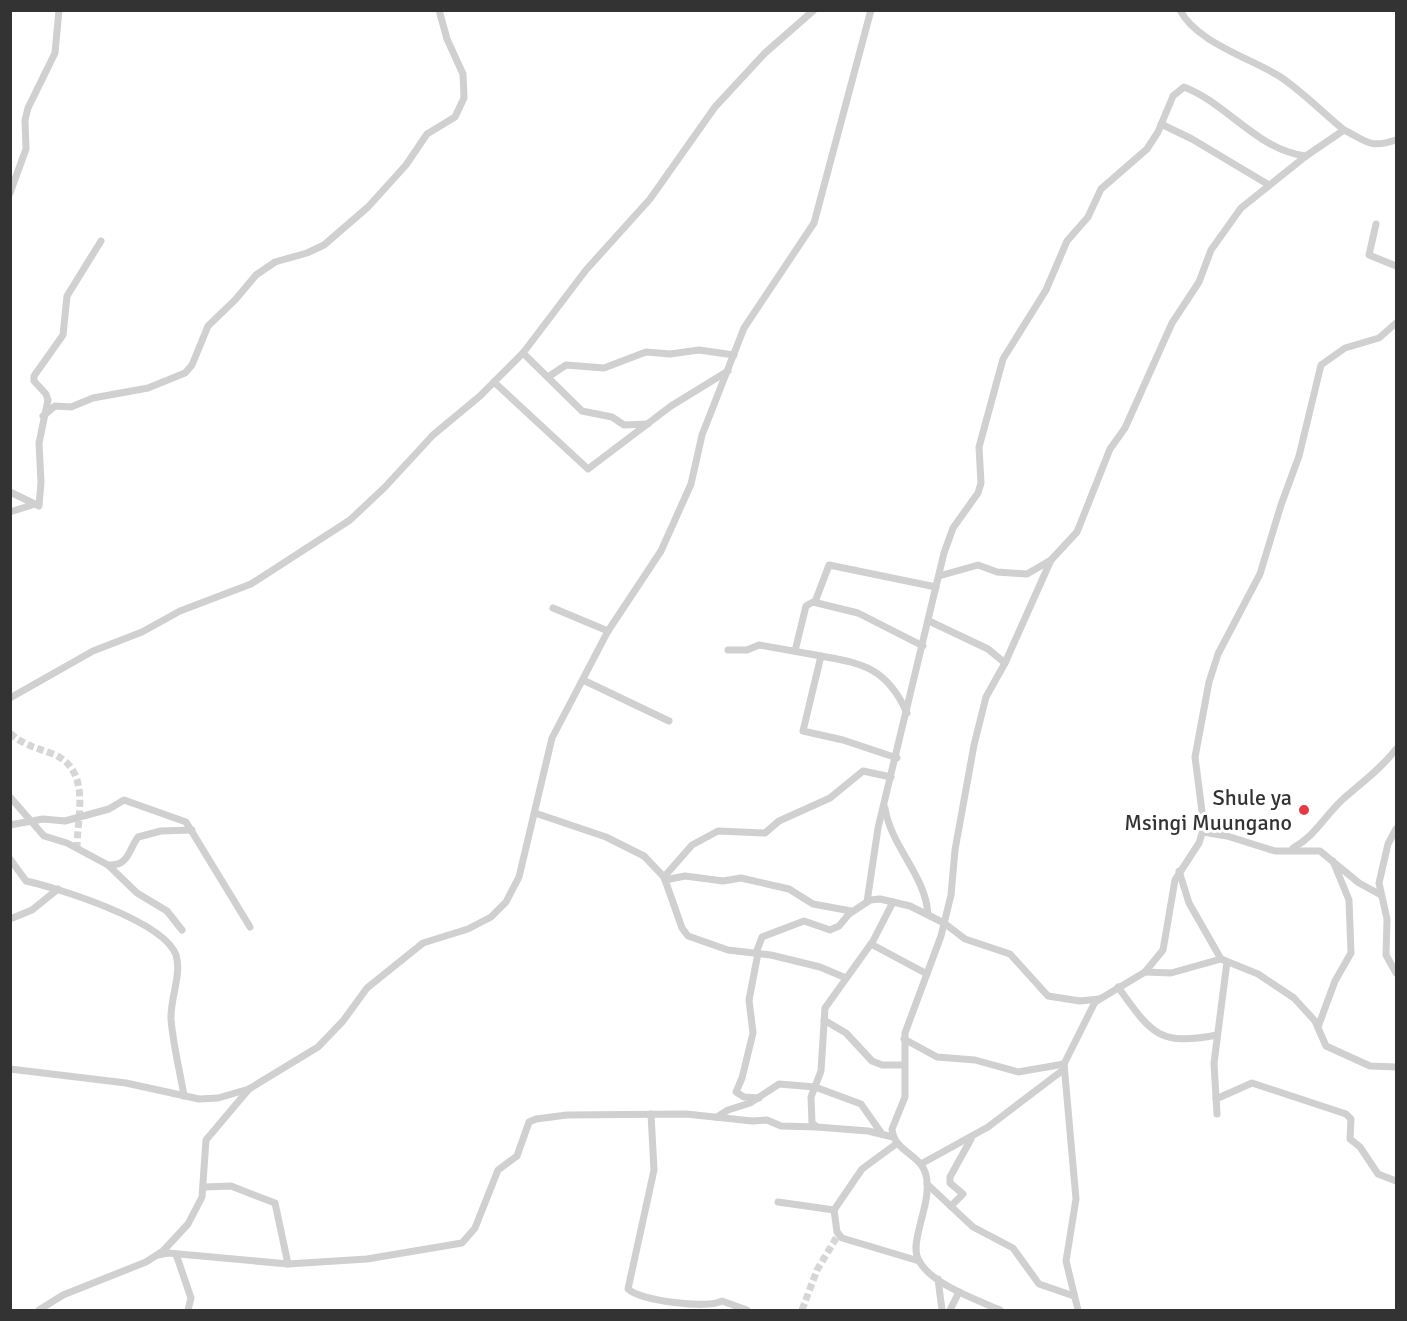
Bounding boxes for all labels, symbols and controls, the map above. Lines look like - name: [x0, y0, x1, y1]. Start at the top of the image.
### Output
- place label: Shule ya Msingi Muungano: [1124, 784, 1292, 836]
- marker: Shule ya Msingi Muungano: [1297, 803, 1311, 817]

